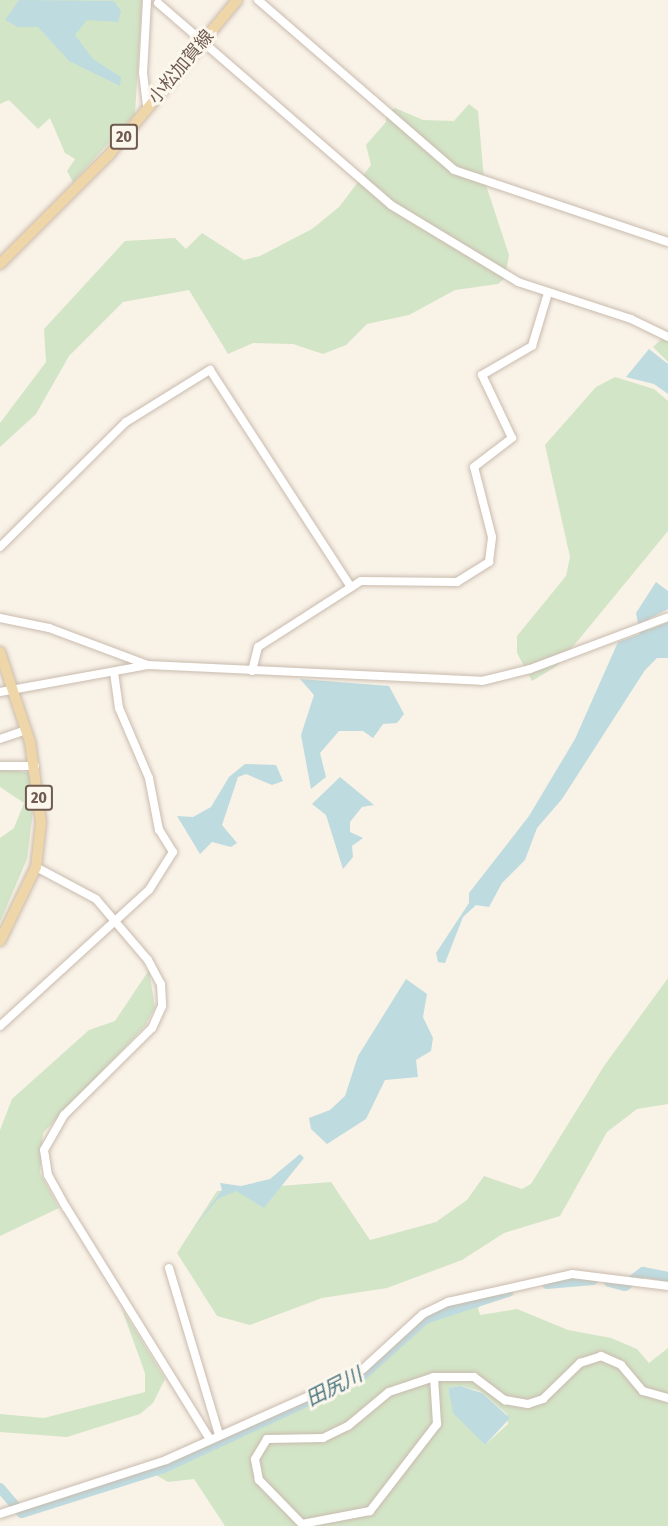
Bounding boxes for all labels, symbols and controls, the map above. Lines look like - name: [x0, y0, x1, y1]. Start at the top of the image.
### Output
- street label: 小松加賀線: [144, 26, 218, 108]
- road number: 20: [109, 124, 139, 150]
- road number: 20: [24, 785, 54, 811]
- water label: 田尻川: [302, 1363, 366, 1411]

